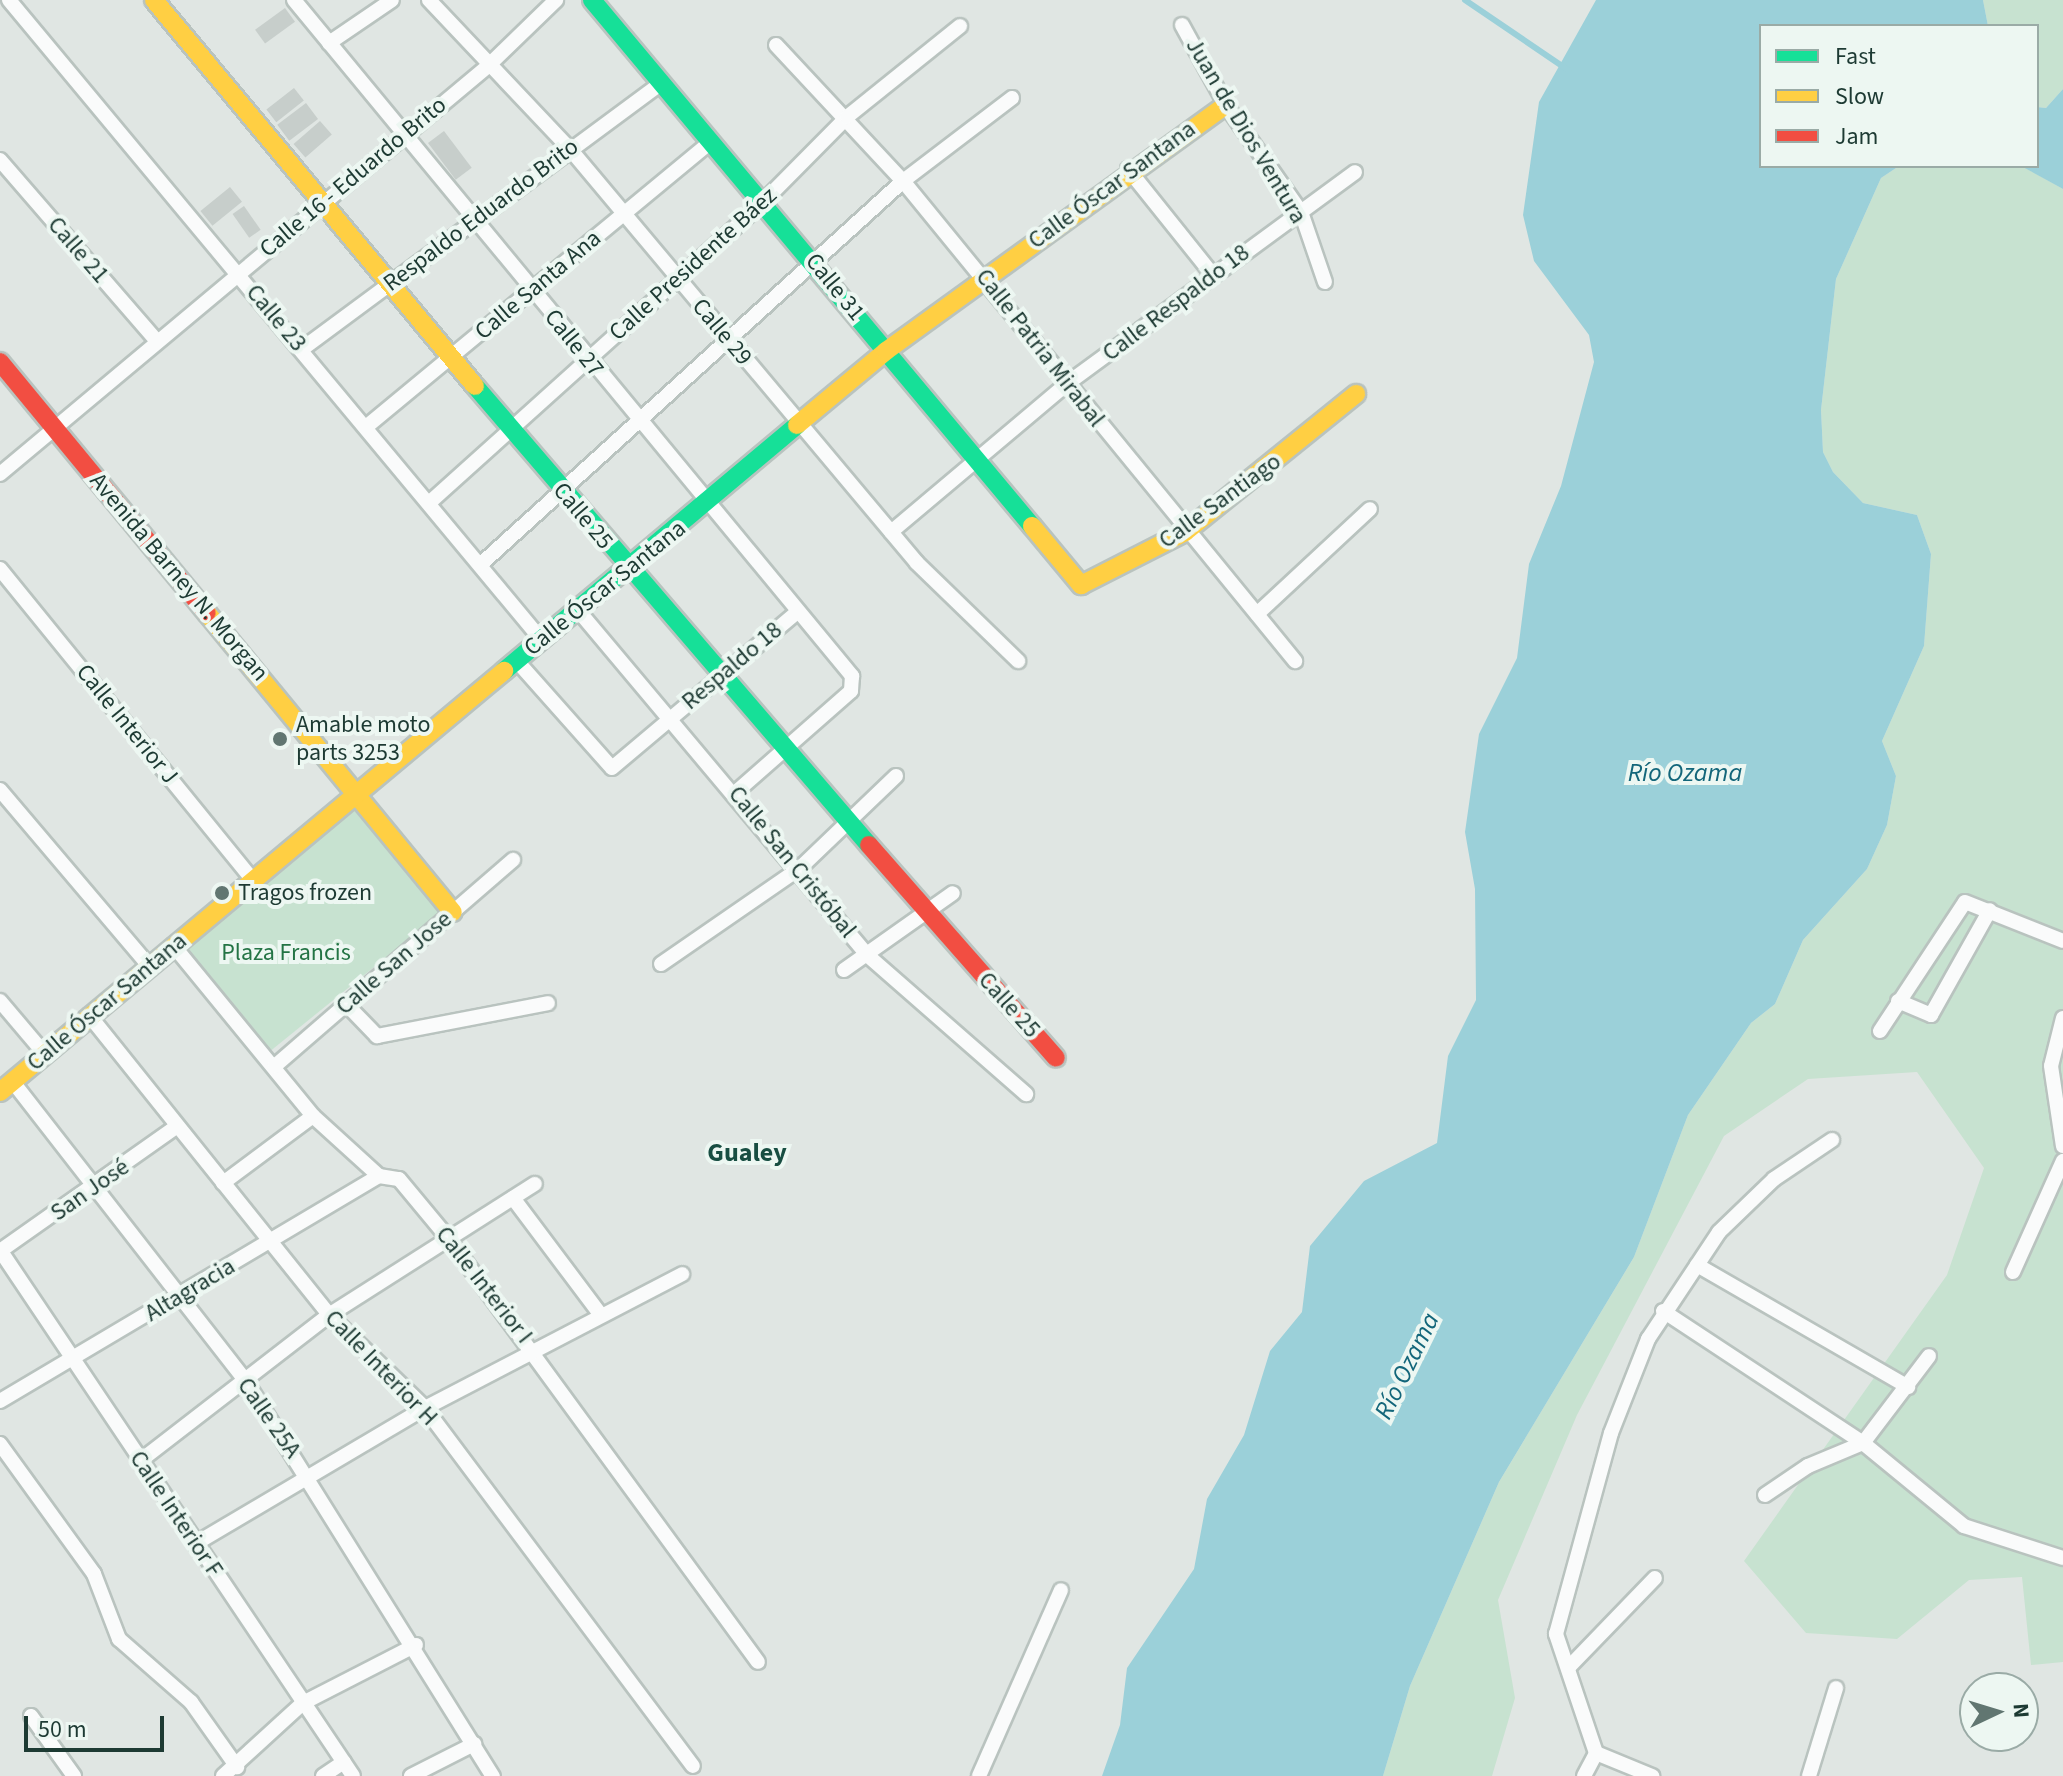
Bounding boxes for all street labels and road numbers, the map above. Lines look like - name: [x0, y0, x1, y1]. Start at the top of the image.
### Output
- street label: Juan de Dios Ventura: [1179, 33, 1313, 229]
- street label: Calle 16 - Eduardo Brito: [254, 90, 452, 264]
- street label: Calle Óscar Santana: [1023, 115, 1201, 255]
- street label: Respaldo Eduardo Brito: [378, 132, 584, 298]
- street label: Calle Presidente Báez: [603, 181, 783, 347]
- street label: Calle 21: [41, 211, 115, 289]
- street label: Calle Santa Ana: [469, 224, 607, 346]
- street label: Calle Respaldo 18: [1097, 238, 1255, 368]
- street label: Calle 31: [799, 247, 871, 327]
- street label: Calle Patria Mirabal: [969, 263, 1111, 433]
- street label: Calle 23: [240, 279, 312, 357]
- street label: Calle 29: [686, 293, 758, 371]
- street label: Calle 27: [538, 303, 610, 383]
- street label: Calle Santiago: [1153, 447, 1287, 555]
- street label: Avenida Barney N. Morgan: [84, 467, 274, 687]
- street label: Calle 25: [547, 477, 619, 555]
- street label: Calle Óscar Santana: [518, 514, 692, 662]
- street label: Respaldo 18: [676, 616, 788, 716]
- street label: Calle Interior J: [70, 658, 184, 790]
- street label: Calle San Cristóbal: [722, 780, 862, 944]
- street label: Calle San Jose: [330, 905, 458, 1021]
- street label: Calle Óscar Santana: [21, 927, 193, 1077]
- street label: Calle 25: [972, 966, 1046, 1044]
- street label: San José: [45, 1153, 135, 1227]
- street label: Calle Interior I: [429, 1221, 539, 1349]
- street label: Altagracia: [140, 1252, 240, 1328]
- street label: Calle Interior H: [319, 1304, 443, 1432]
- street label: Calle 25A: [231, 1372, 307, 1464]
- street label: Calle Interior F: [123, 1445, 229, 1583]

